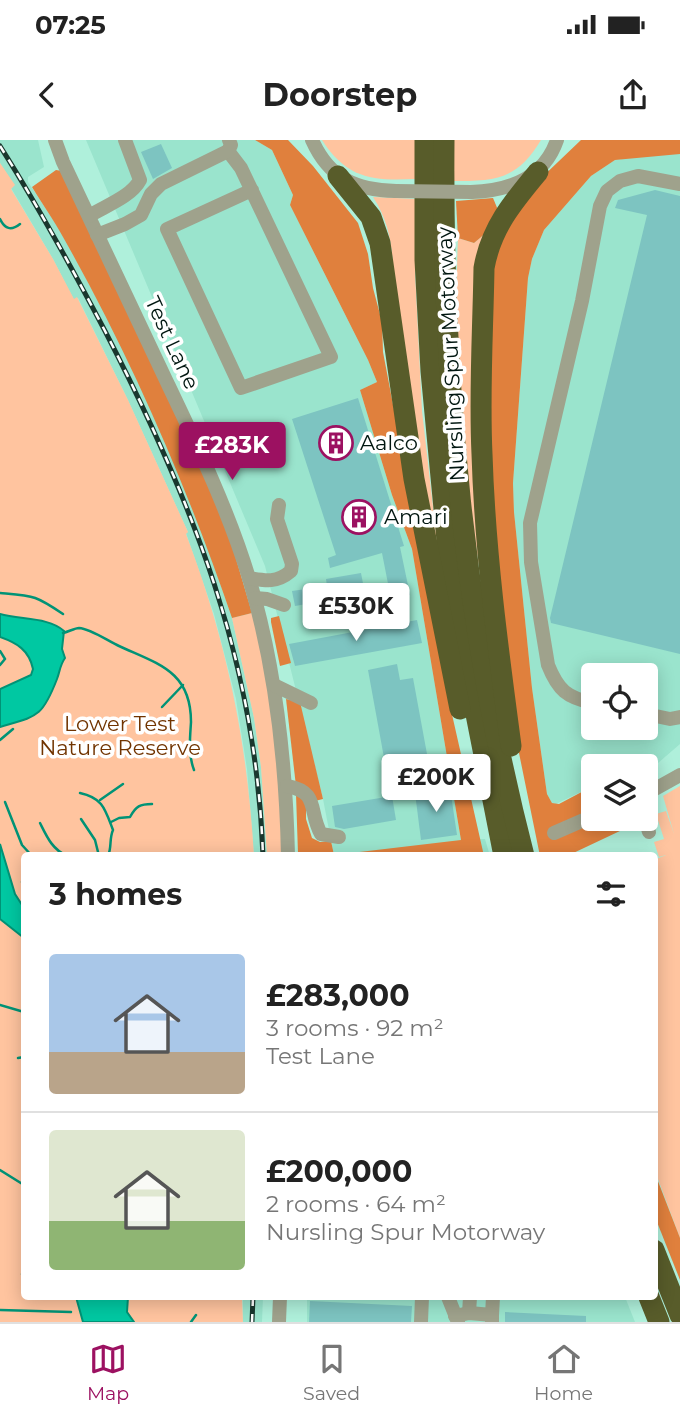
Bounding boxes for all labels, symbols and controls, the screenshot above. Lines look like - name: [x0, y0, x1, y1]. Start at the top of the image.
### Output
- text: 07:25: [35, 9, 106, 41]
- text: Doorstep: [263, 75, 417, 114]
- icon: back: [28, 76, 66, 114]
- icon: share: [614, 76, 652, 114]
- street label: Nursling Spur Motorway: [431, 225, 470, 482]
- street label: Test Lane: [140, 292, 205, 393]
- pin: £283K: [183, 422, 281, 482]
- building icon: Aalco: [317, 424, 355, 462]
- place label: Aalco: [360, 430, 418, 455]
- text: £283K: [195, 431, 269, 459]
- building icon: Amari: [340, 498, 378, 536]
- place label: Amari: [384, 504, 448, 529]
- pin: £530K: [307, 584, 405, 643]
- text: £530K: [319, 592, 393, 620]
- map controls: [581, 663, 658, 831]
- button: locate: [581, 663, 658, 740]
- park label: Lower Test Nature Reserve: [39, 711, 201, 760]
- pin: £200K: [387, 754, 485, 814]
- button: layers: [581, 754, 658, 831]
- text: £200K: [398, 763, 474, 791]
- icon: filters: [592, 875, 630, 913]
- text: 3 homes: [49, 876, 182, 913]
- text: £283,000: [266, 977, 410, 1014]
- icon: home: [105, 982, 189, 1066]
- text: 3 rooms · 92 m²: [266, 1014, 444, 1042]
- text: Test Lane: [266, 1042, 375, 1070]
- text: £200,000: [266, 1153, 412, 1190]
- icon: home: [105, 1158, 189, 1242]
- text: 2 rooms · 64 m²: [266, 1190, 446, 1218]
- text: Nursling Spur Motorway: [266, 1218, 545, 1246]
- tab: Map: [87, 1340, 129, 1405]
- tab: Saved: [303, 1340, 360, 1405]
- tab: Home: [534, 1340, 593, 1405]

